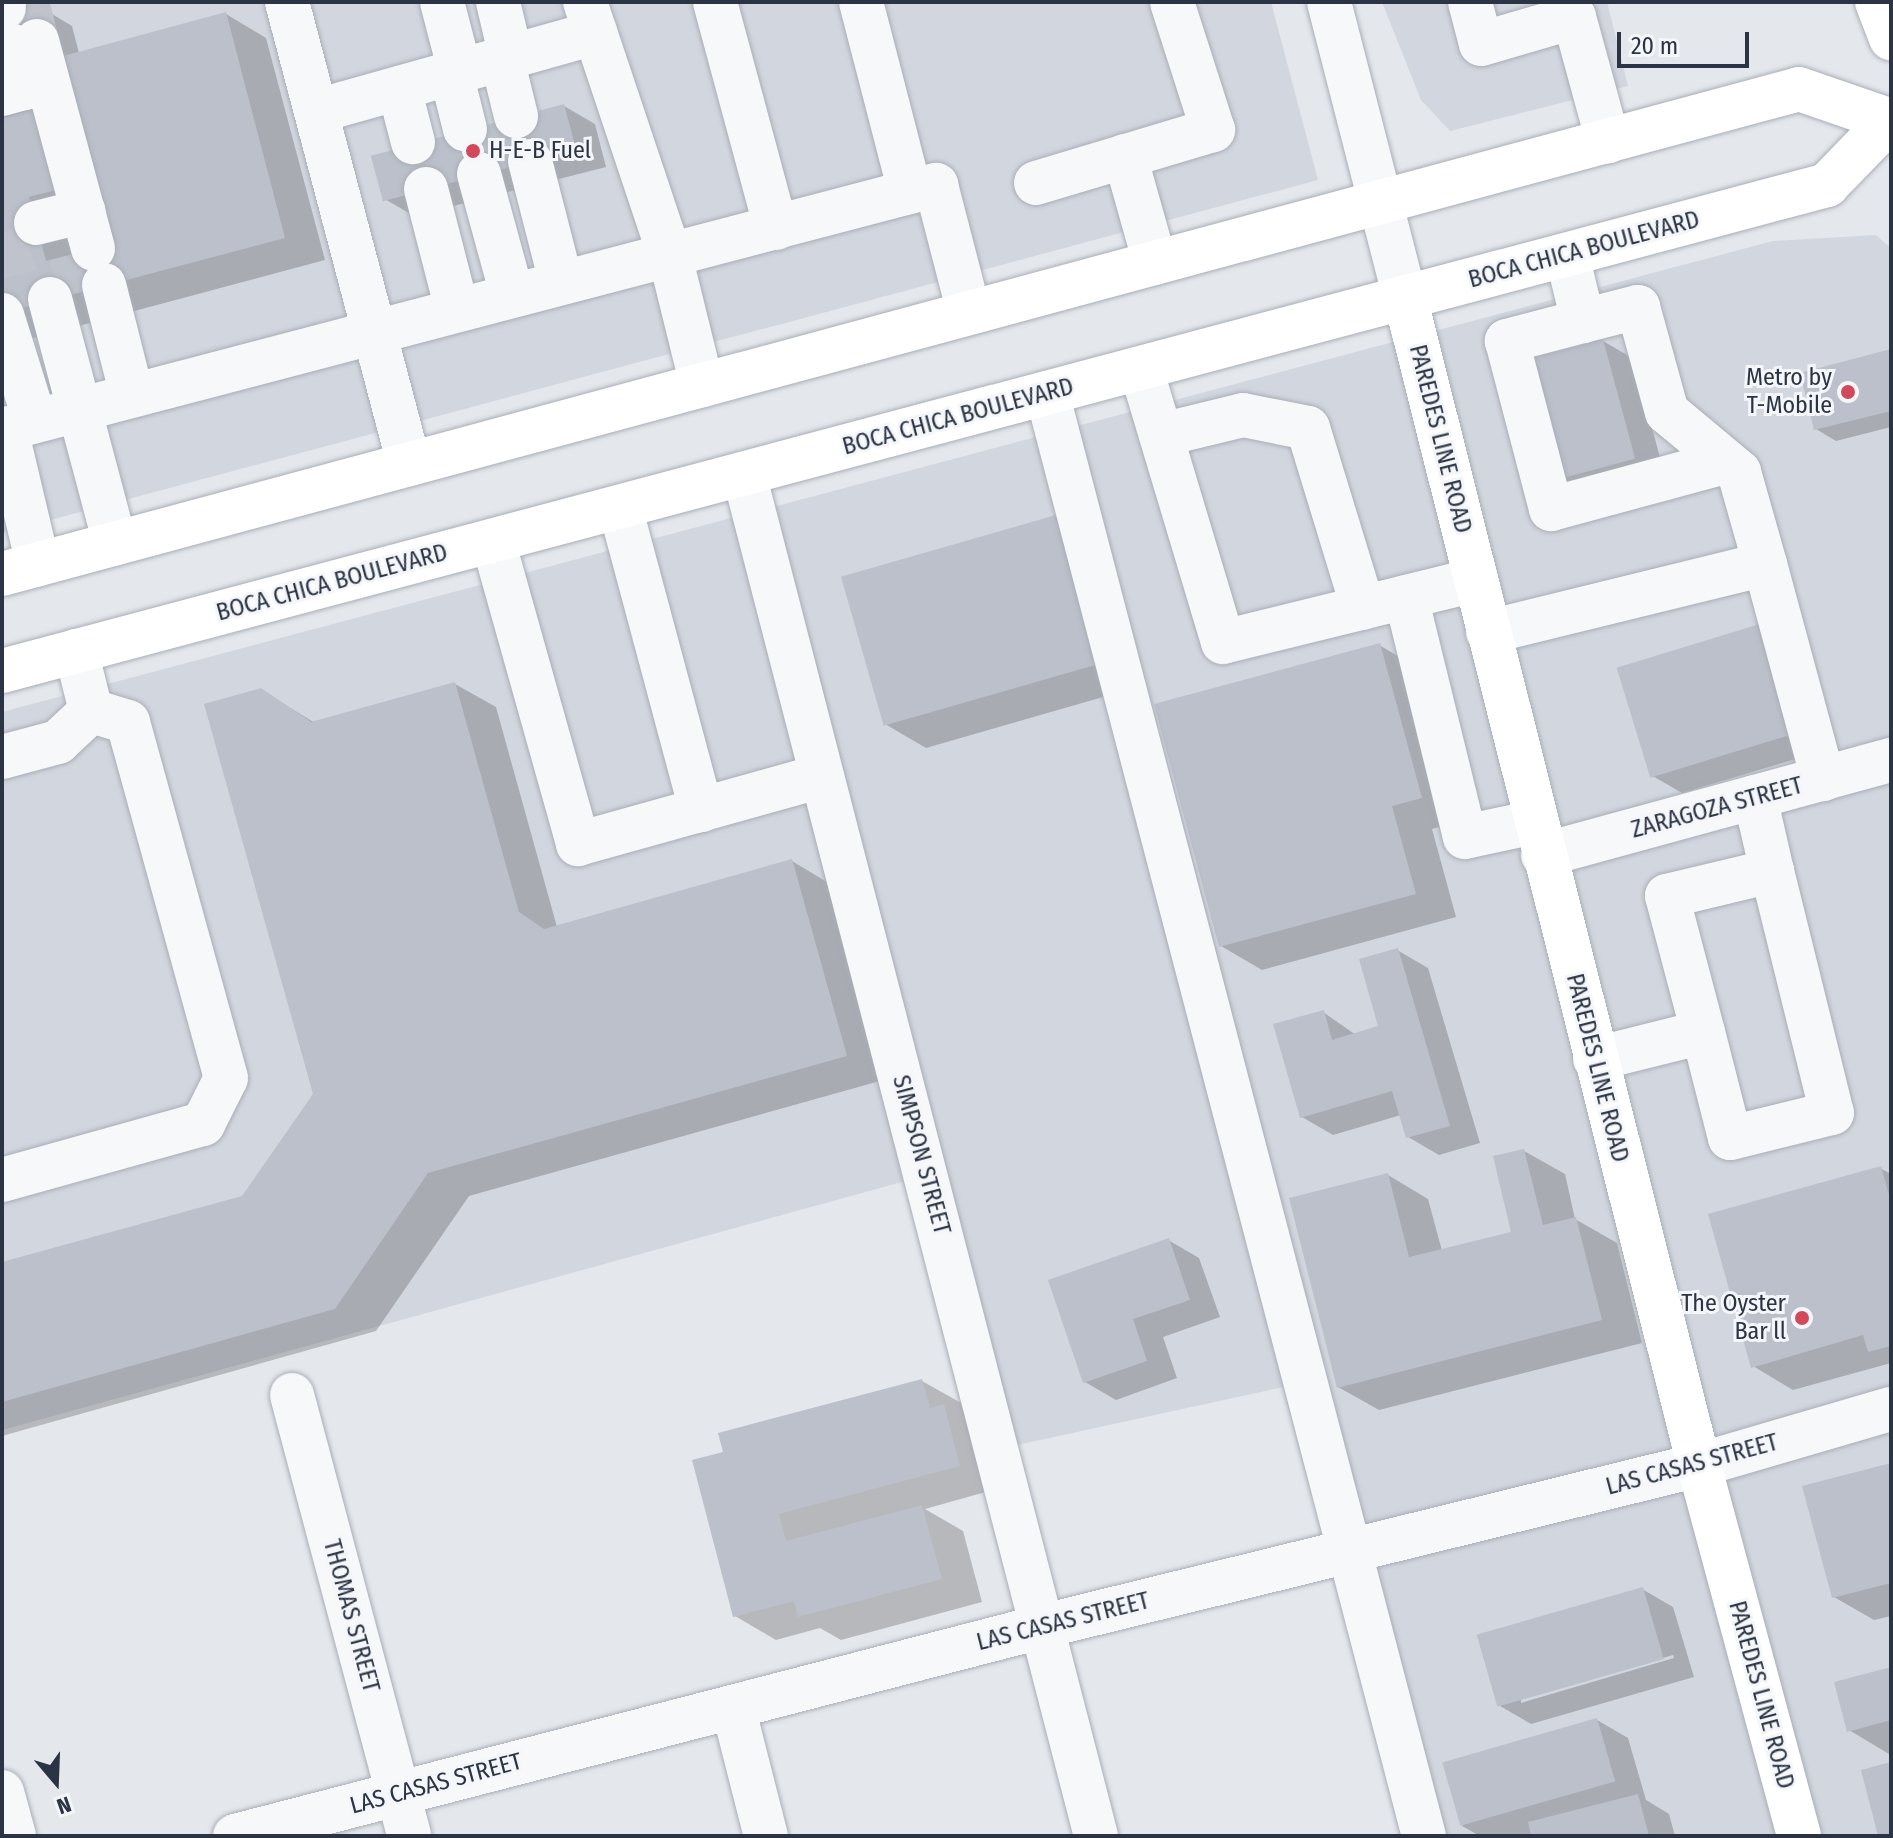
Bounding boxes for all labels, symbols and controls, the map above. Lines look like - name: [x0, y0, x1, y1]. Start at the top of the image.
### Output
- scale bar: [1621, 16, 1753, 66]
- text: 20 m: [1631, 32, 1678, 60]
- place label: H-E-B Fuel: [489, 137, 591, 165]
- marker: H-E-B Fuel: [464, 142, 482, 160]
- street label: BOCA CHICA BOULEVARD: [1465, 205, 1703, 295]
- street label: PAREDES LINE ROAD: [1403, 342, 1477, 536]
- place label: Metro by T-Mobile: [1746, 364, 1832, 420]
- street label: BOCA CHICA BOULEVARD: [839, 372, 1077, 462]
- marker: Metro by T-Mobile: [1839, 383, 1857, 401]
- street label: BOCA CHICA BOULEVARD: [213, 538, 451, 628]
- street label: ZARAGOZA STREET: [1628, 771, 1806, 845]
- street label: PAREDES LINE ROAD: [1560, 971, 1634, 1165]
- street label: SIMPSON STREET: [886, 1072, 956, 1238]
- place label: The Oyster Bar ll: [1681, 1290, 1786, 1346]
- marker: The Oyster Bar ll: [1793, 1309, 1811, 1327]
- street label: LAS CASAS STREET: [1603, 1428, 1781, 1502]
- street label: THOMAS STREET: [317, 1536, 385, 1696]
- street label: LAS CASAS STREET: [974, 1587, 1152, 1657]
- street label: PAREDES LINE ROAD: [1722, 1598, 1800, 1792]
- north arrow: [16, 1742, 96, 1822]
- street label: LAS CASAS STREET: [347, 1747, 525, 1821]
- text: N: [53, 1790, 75, 1820]

